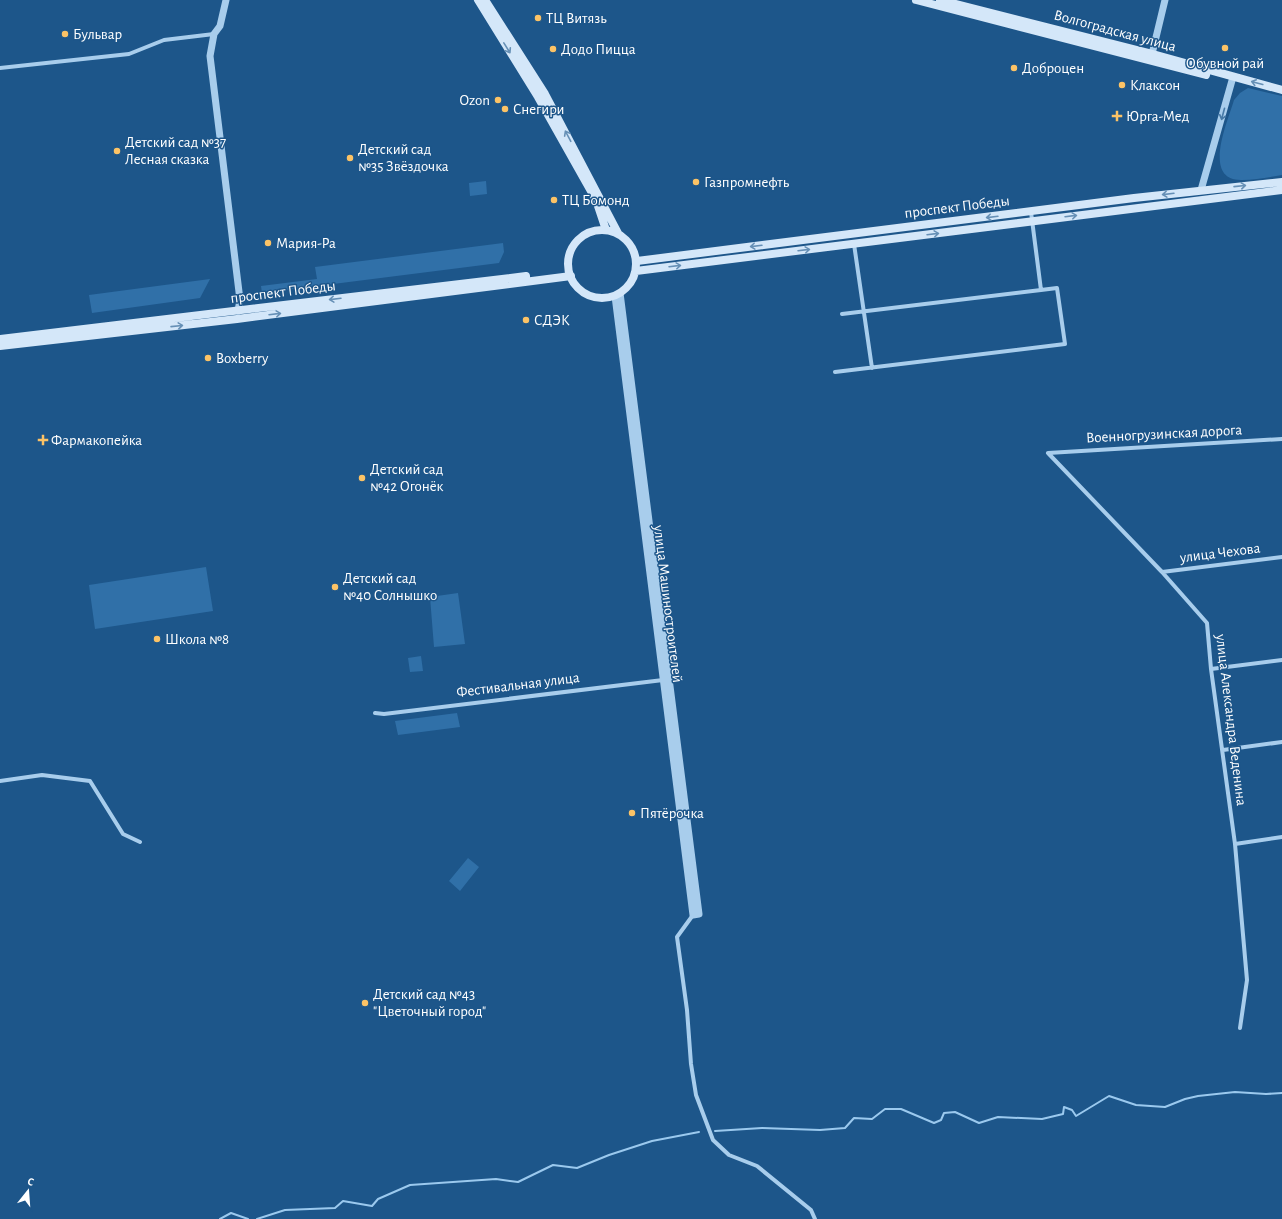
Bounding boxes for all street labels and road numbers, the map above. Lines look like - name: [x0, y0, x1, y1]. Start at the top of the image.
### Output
- street label: Волгоградская улица: [1052, 7, 1178, 55]
- street label: проспект Победы: [903, 193, 1011, 221]
- street label: проспект Победы: [229, 278, 337, 306]
- street label: Военногрузинская дорога: [1086, 422, 1243, 446]
- street label: улица Машиностроителей: [651, 523, 685, 684]
- street label: улица Чехова: [1178, 541, 1261, 565]
- street label: улица Александра Веденина: [1213, 632, 1249, 807]
- street label: Фестивальная улица: [455, 670, 581, 700]

